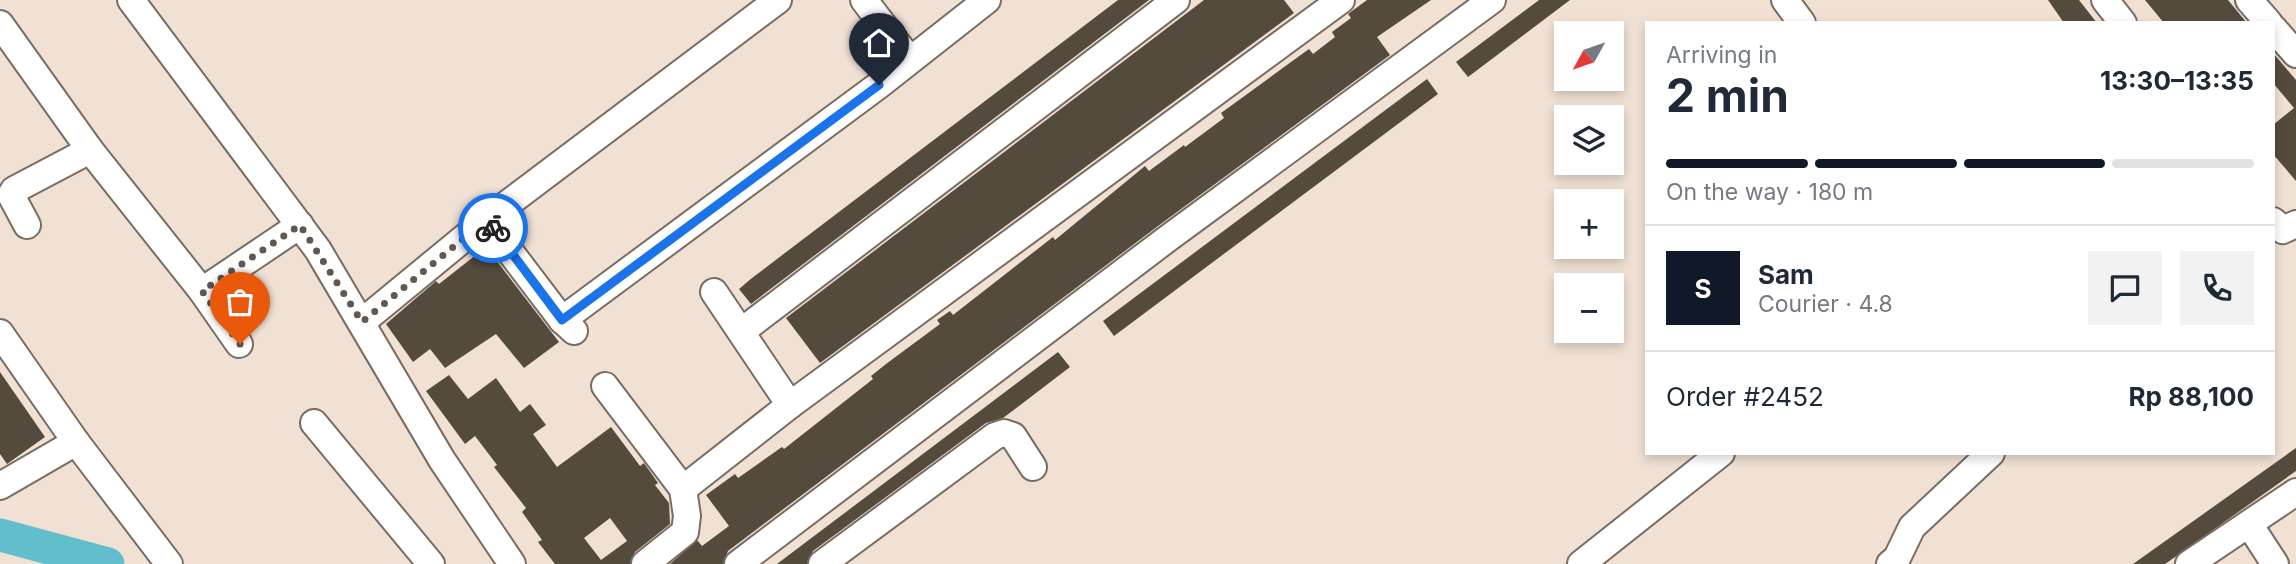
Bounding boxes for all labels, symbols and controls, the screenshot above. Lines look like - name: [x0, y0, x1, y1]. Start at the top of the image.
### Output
- pin: [849, 13, 909, 85]
- north arrow: [1554, 21, 1624, 91]
- map controls: [1554, 21, 1624, 343]
- icon: home: [860, 24, 898, 62]
- text: Arriving in: [1666, 41, 1777, 69]
- text: 13:30–13:35: [2100, 65, 2254, 96]
- text: 2 min: [1666, 67, 1789, 123]
- button: layers: [1554, 105, 1624, 175]
- text: On the way · 180 m: [1666, 178, 1873, 206]
- button: +: [1554, 189, 1624, 259]
- courier: [458, 193, 528, 263]
- icon: bike: [474, 209, 512, 247]
- button: chat: [2088, 251, 2162, 325]
- button: phone: [2180, 251, 2254, 325]
- text: Sam: [1758, 259, 1814, 290]
- pin: [210, 272, 270, 344]
- button: −: [1554, 273, 1624, 343]
- text: S: [1694, 273, 1712, 304]
- icon: bag: [221, 283, 259, 321]
- text: Courier · 4.8: [1758, 290, 1893, 318]
- text: Order #2452: [1666, 381, 1824, 412]
- text: Rp 88,100: [2128, 381, 2254, 412]

